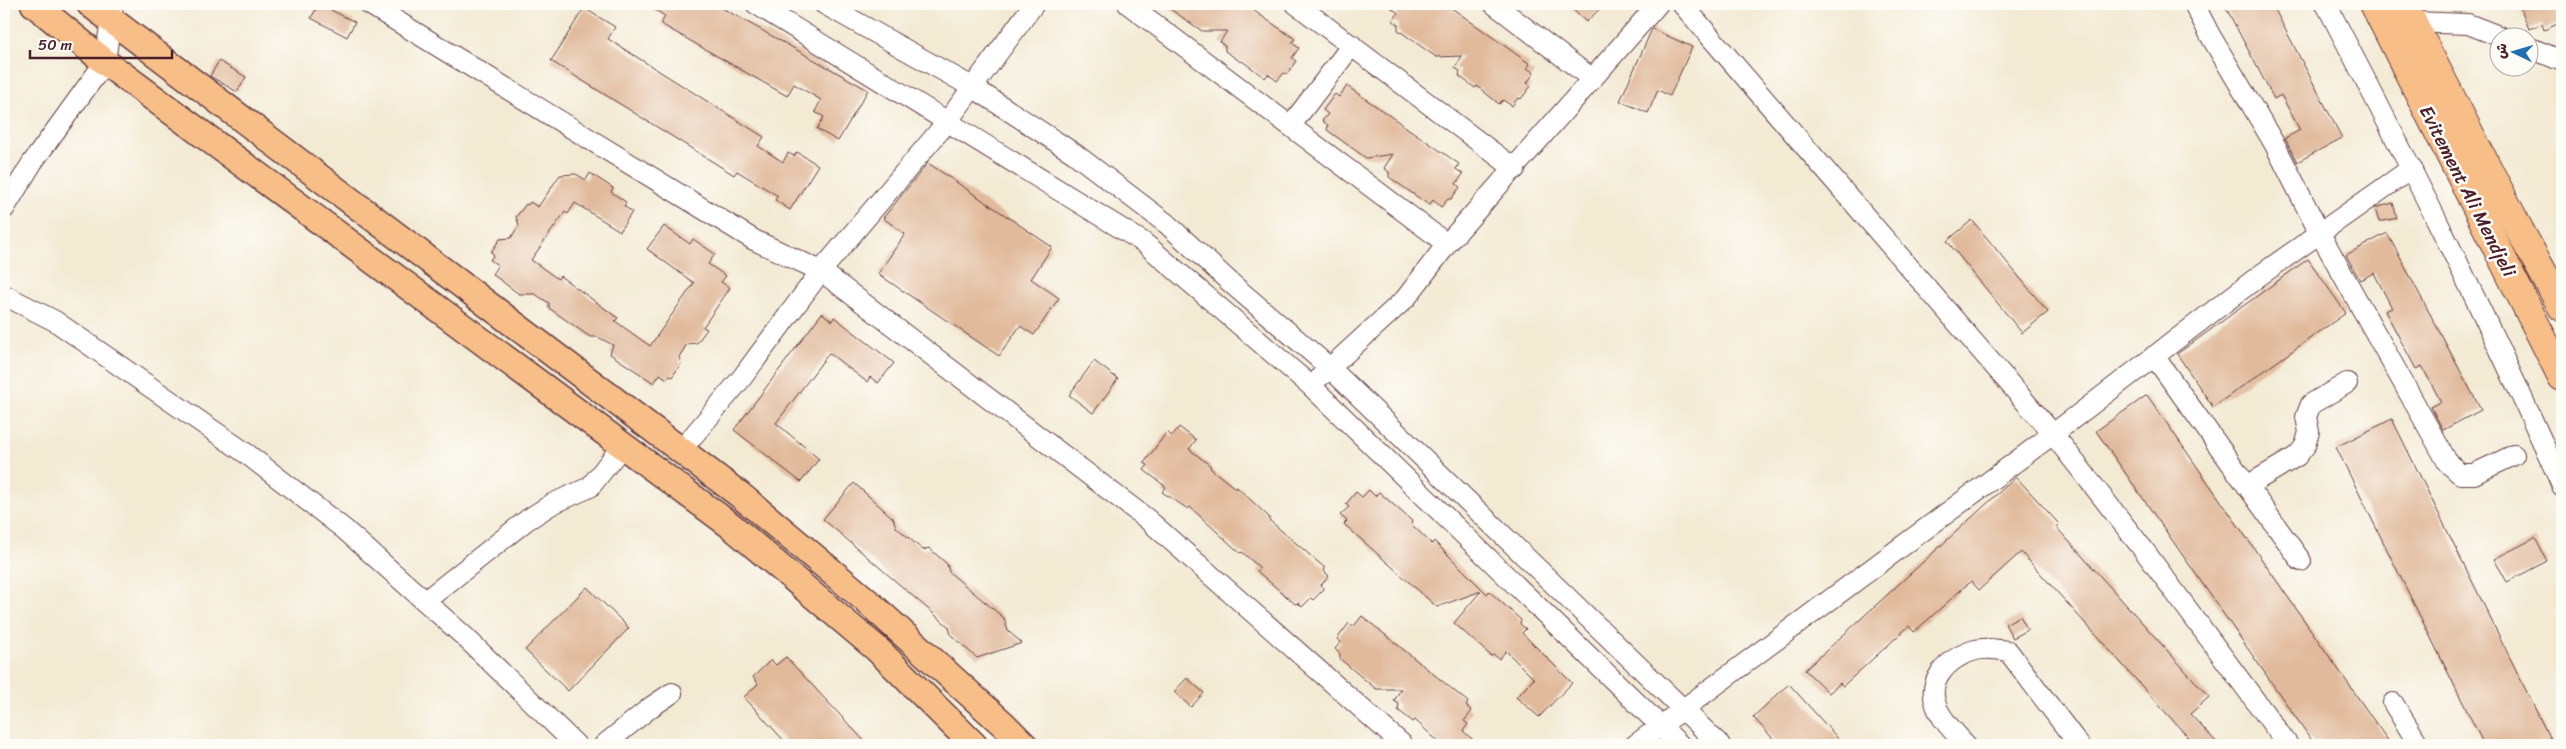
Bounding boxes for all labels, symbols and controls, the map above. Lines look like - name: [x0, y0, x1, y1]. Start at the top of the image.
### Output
- scale bar: [30, 28, 172, 60]
- north arrow: [2488, 28, 2538, 78]
- text: 50 m: [38, 32, 73, 58]
- text: ش: [2488, 42, 2515, 60]
- street label: Evitement Ali Mendjeli: [2410, 99, 2526, 283]

